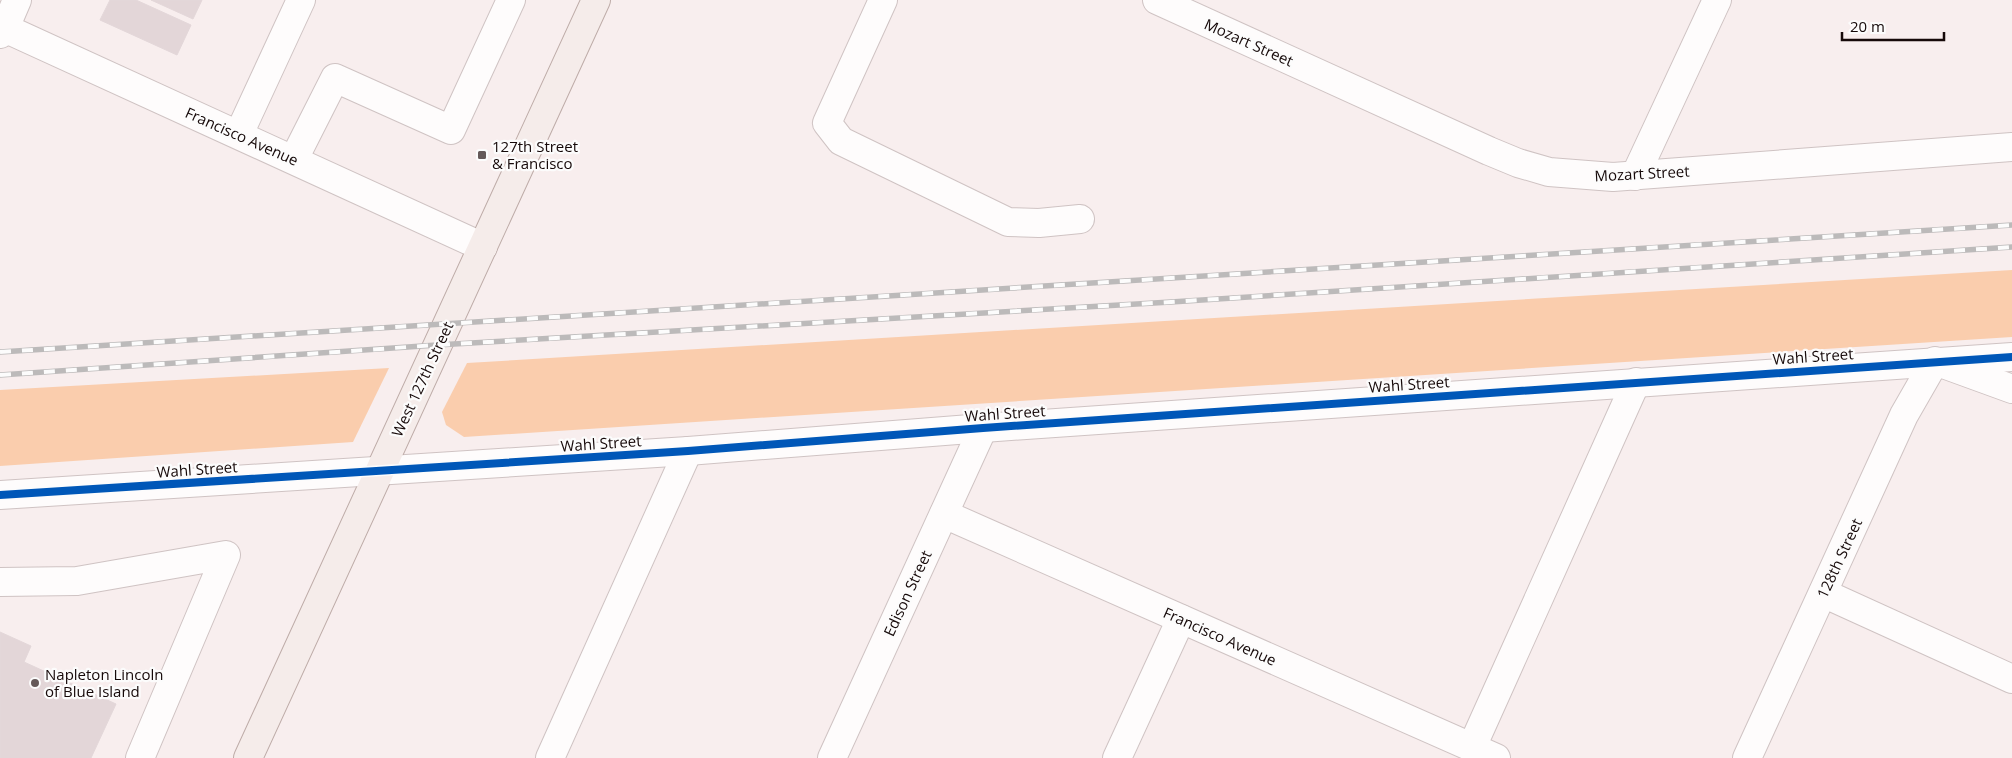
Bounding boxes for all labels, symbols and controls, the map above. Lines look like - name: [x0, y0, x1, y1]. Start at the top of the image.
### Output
- scale bar: [1842, 10, 1944, 42]
- street label: Mozart Street: [1201, 14, 1297, 70]
- text: 20 m: [1850, 16, 1885, 36]
- street label: Francisco Avenue: [182, 102, 302, 170]
- place label: 127th Street & Francisco: [492, 136, 578, 173]
- marker: 127th Street & Francisco: [476, 149, 488, 161]
- street label: Mozart Street: [1594, 161, 1690, 185]
- street label: West 127th Street: [387, 318, 457, 440]
- street label: Wahl Street: [1772, 343, 1854, 369]
- street label: Wahl Street: [1368, 371, 1450, 397]
- street label: Wahl Street: [964, 400, 1046, 426]
- street label: Wahl Street: [560, 430, 642, 456]
- street label: Wahl Street: [156, 456, 238, 482]
- street label: 128th Street: [1812, 515, 1866, 601]
- street label: Edison Street: [878, 547, 936, 639]
- street label: Francisco Avenue: [1160, 602, 1280, 670]
- place label: Napleton Lincoln of Blue Island: [45, 664, 164, 701]
- marker: Napleton Lincoln of Blue Island: [29, 677, 41, 689]

